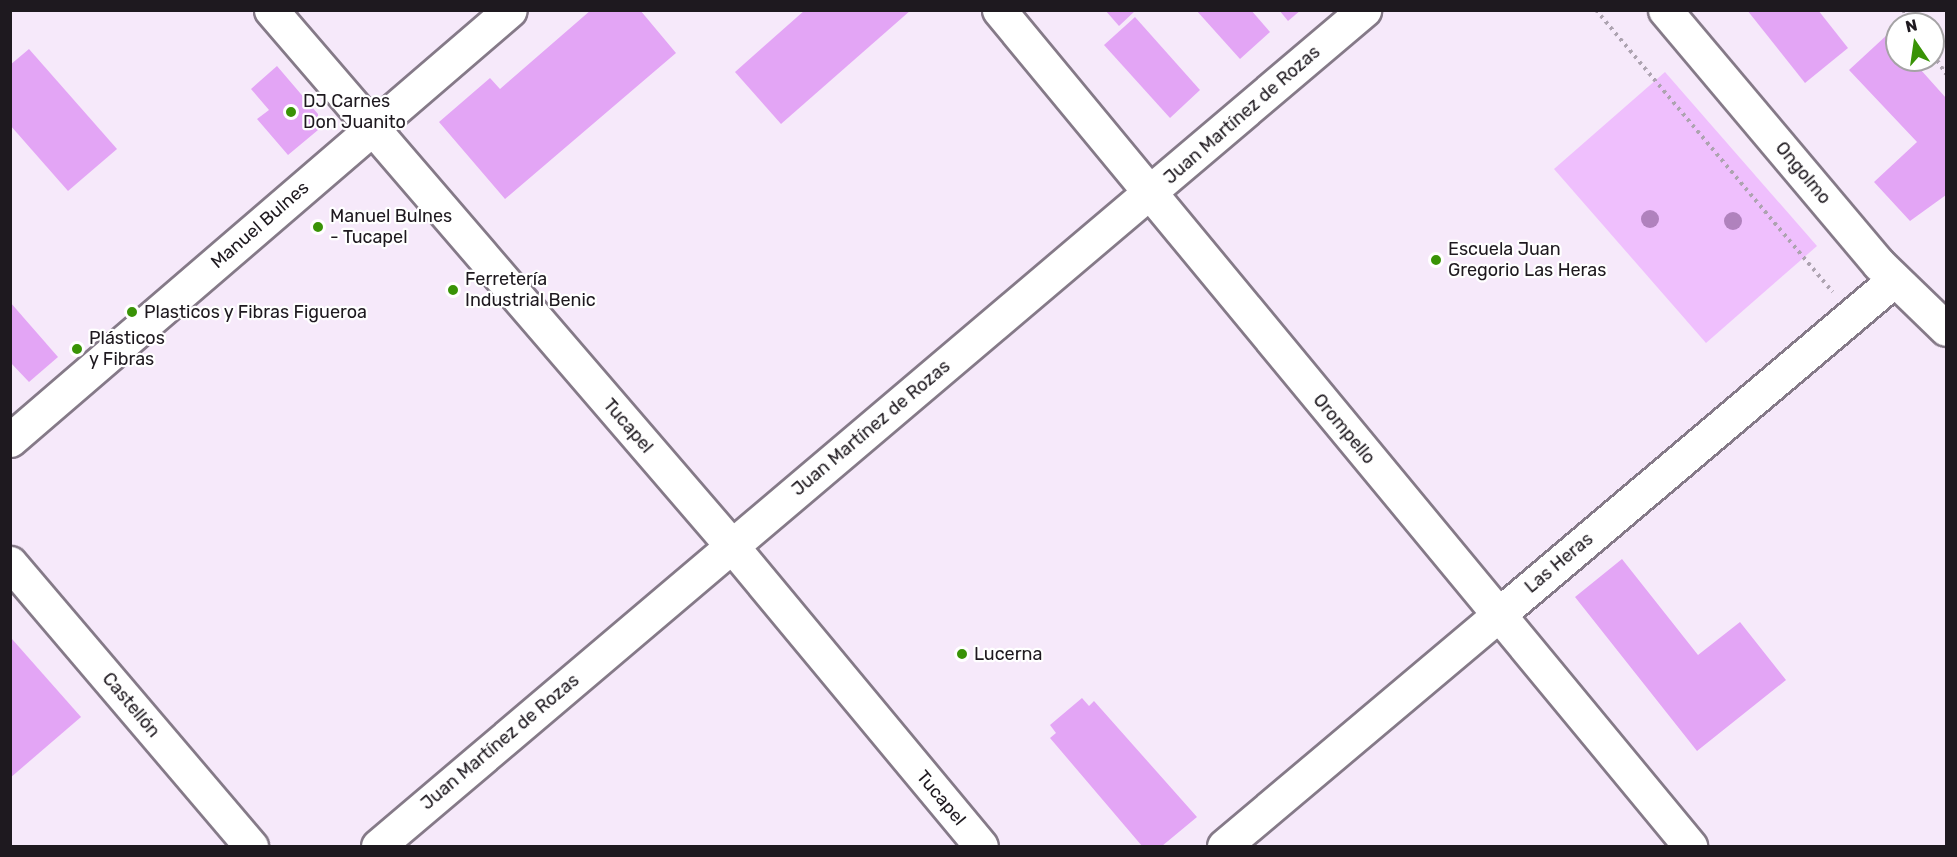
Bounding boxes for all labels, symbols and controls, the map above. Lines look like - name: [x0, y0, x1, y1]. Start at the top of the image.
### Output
- north arrow: [1885, 12, 1945, 72]
- text: N: [1904, 15, 1919, 36]
- street label: Juan Martínez de Rozas: [1160, 41, 1324, 189]
- place label: DJ Carnes Don Juanito: [303, 91, 406, 134]
- marker: DJ Carnes Don Juanito: [284, 105, 298, 119]
- street label: Ongolmo: [1771, 137, 1835, 209]
- street label: Manuel Bulnes: [207, 177, 313, 273]
- place label: Manuel Bulnes - Tucapel: [330, 206, 452, 248]
- marker: Manuel Bulnes - Tucapel: [311, 220, 325, 234]
- place label: Escuela Juan Gregorio Las Heras: [1448, 239, 1606, 282]
- marker: Escuela Juan Gregorio Las Heras: [1429, 253, 1443, 267]
- place label: Ferretería Industrial Benic: [465, 269, 596, 312]
- marker: Ferretería Industrial Benic: [446, 283, 460, 297]
- place label: Plasticos y Fibras Figueroa: [144, 301, 368, 323]
- marker: Plasticos y Fibras Figueroa: [125, 305, 139, 319]
- place label: Plásticos y Fibras: [89, 328, 165, 370]
- marker: Plásticos y Fibras: [70, 342, 84, 356]
- street label: Juan Martínez de Rozas: [788, 356, 954, 500]
- street label: Orompello: [1308, 389, 1380, 469]
- street label: Tucapel: [599, 394, 657, 458]
- street label: Las Heras: [1520, 528, 1598, 598]
- place label: Lucerna: [974, 643, 1042, 665]
- marker: Lucerna: [955, 647, 969, 661]
- street label: Castellón: [98, 668, 164, 742]
- street label: Juan Martínez de Rozas: [417, 670, 583, 814]
- street label: Tucapel: [912, 766, 970, 830]

